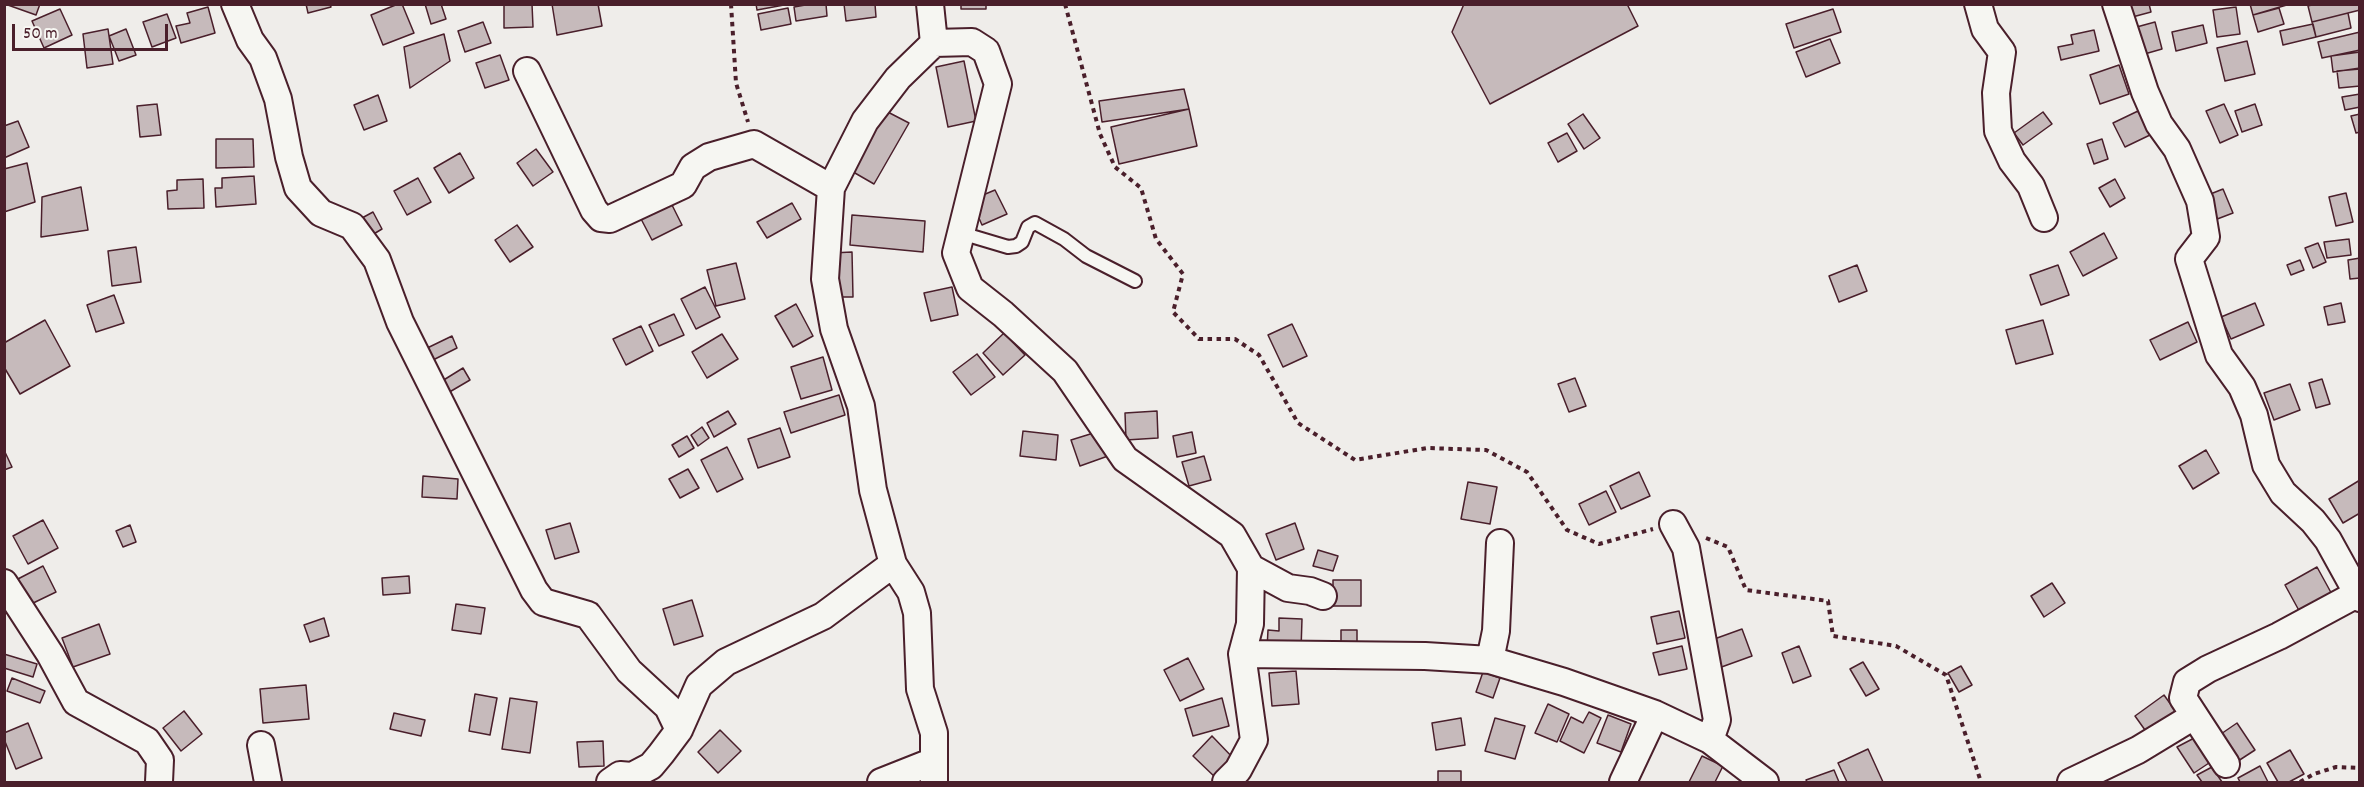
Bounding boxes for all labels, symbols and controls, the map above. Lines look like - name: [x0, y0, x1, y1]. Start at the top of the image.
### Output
- scale bar: [15, 12, 171, 50]
- text: 50 m: [23, 22, 58, 47]

